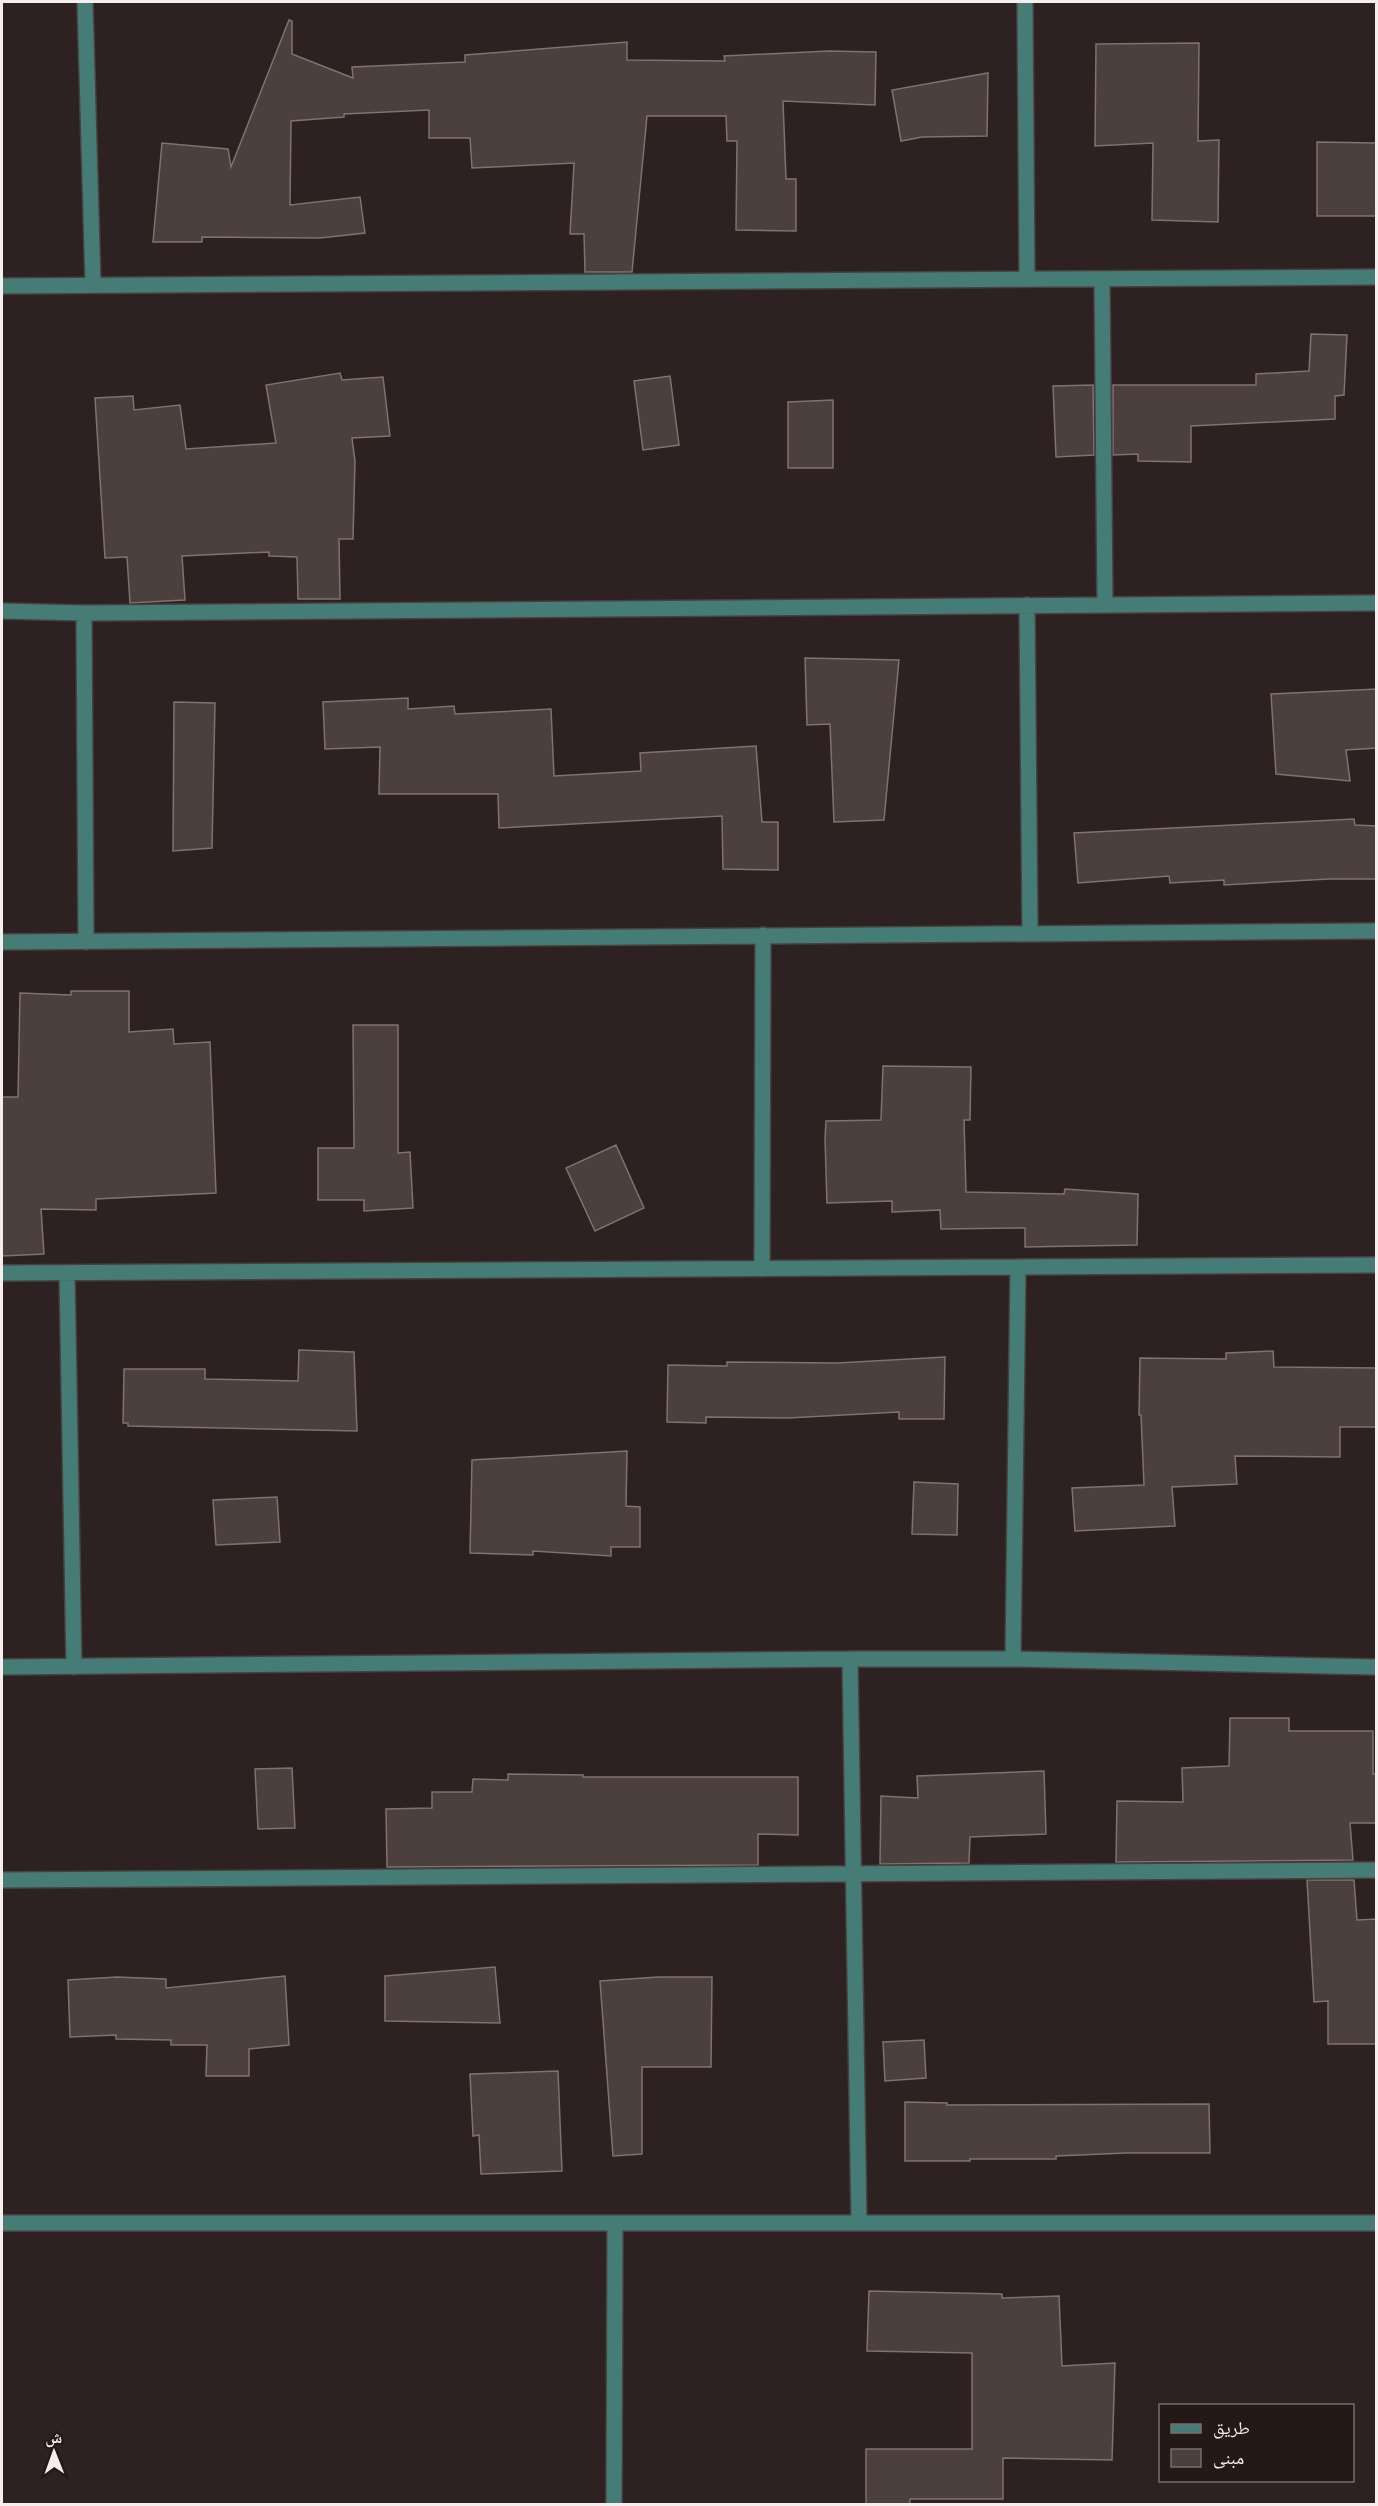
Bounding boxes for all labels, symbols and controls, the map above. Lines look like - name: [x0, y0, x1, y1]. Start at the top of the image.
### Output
- legend: [1159, 2404, 1354, 2482]
- text: طريق: [1213, 2417, 1250, 2439]
- north arrow: [24, 2422, 84, 2482]
- text: ش: [45, 2428, 62, 2447]
- text: مبنى: [1213, 2447, 1244, 2469]

